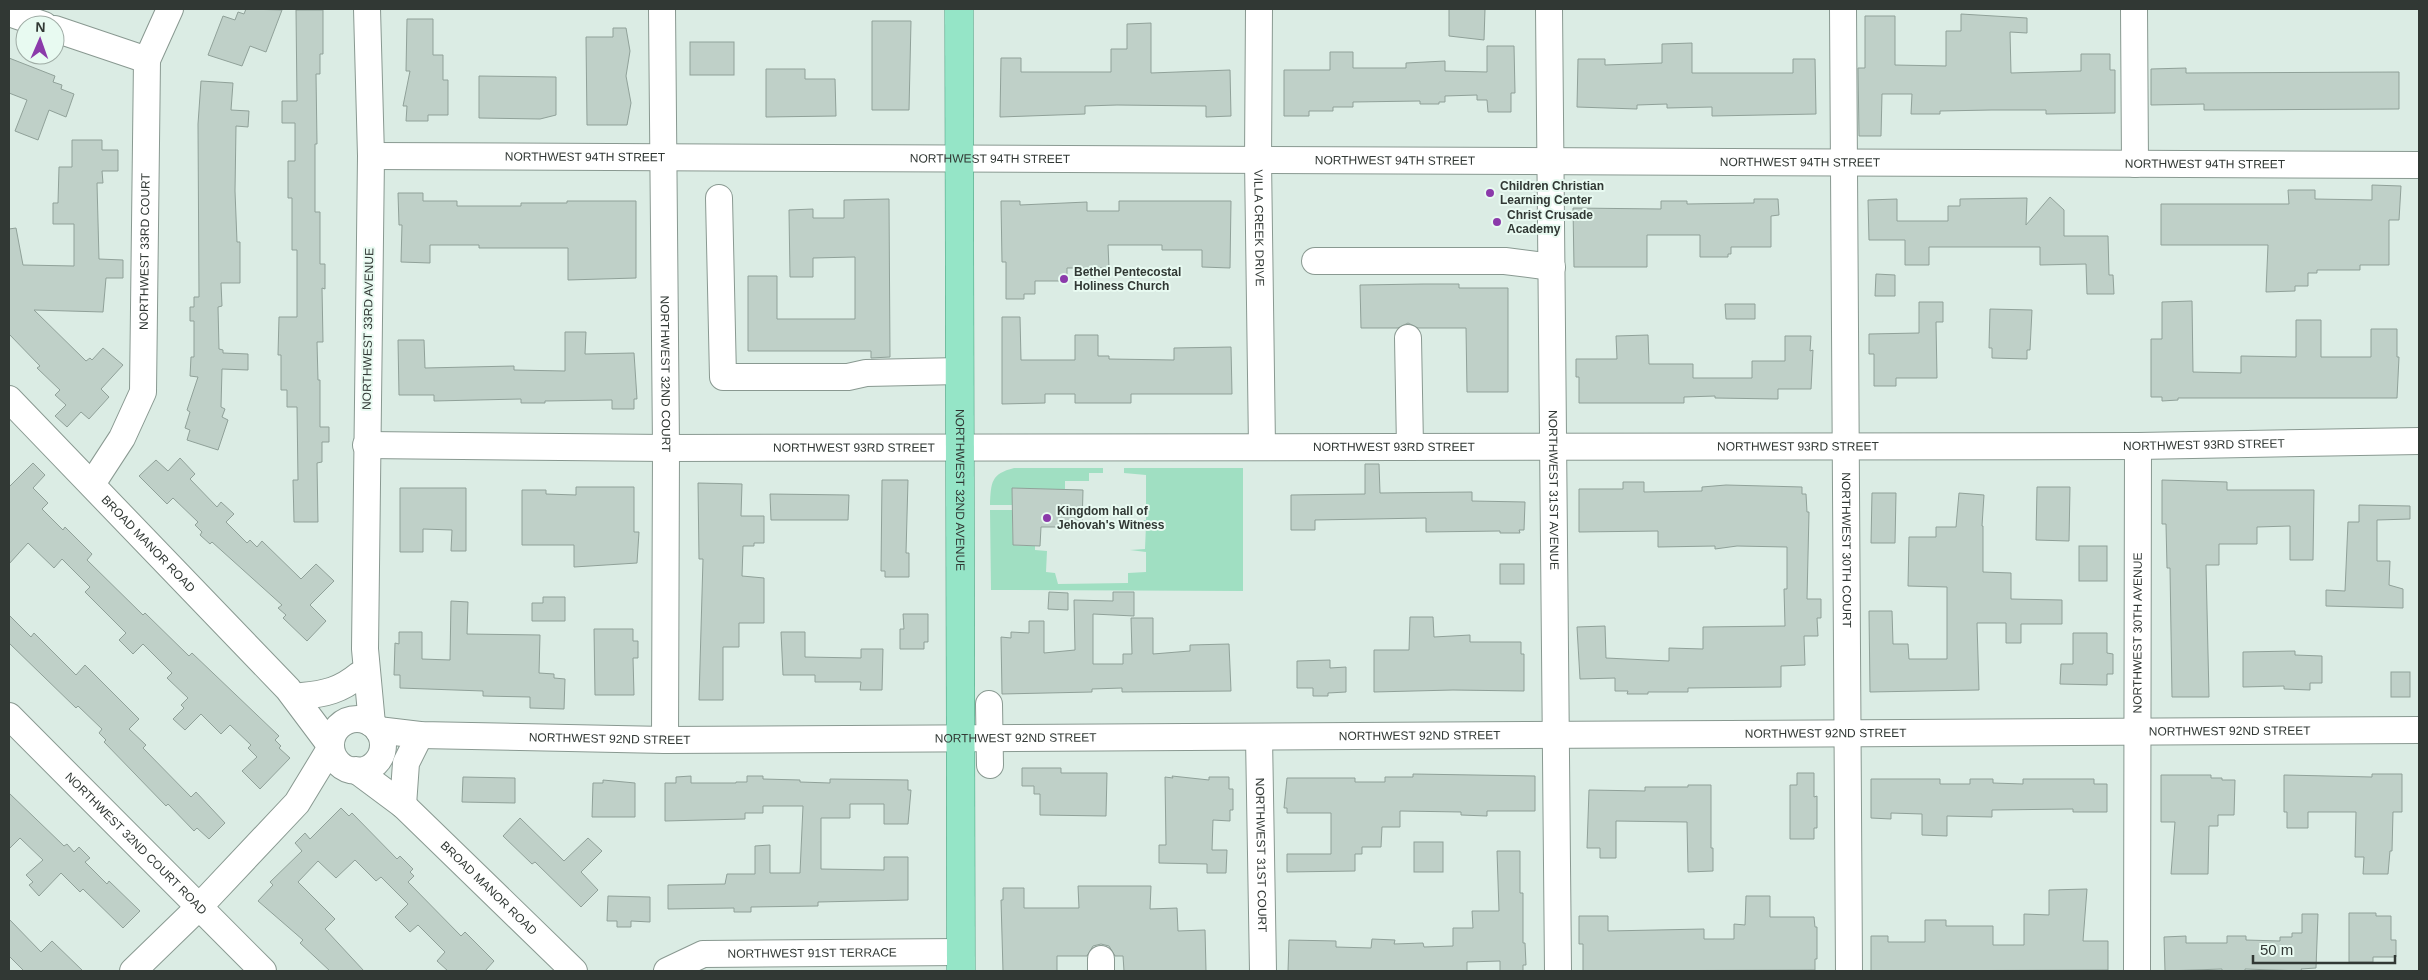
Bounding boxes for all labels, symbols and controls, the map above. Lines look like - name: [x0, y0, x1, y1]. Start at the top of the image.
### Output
- north arrow: [15, 15, 65, 65]
- text: N: [35, 19, 46, 35]
- street label: NORTHWEST 94TH STREET: [505, 150, 666, 164]
- street label: NORTHWEST 94TH STREET: [910, 151, 1071, 166]
- street label: NORTHWEST 94TH STREET: [1315, 153, 1476, 168]
- street label: NORTHWEST 94TH STREET: [1720, 155, 1881, 170]
- street label: NORTHWEST 94TH STREET: [2125, 157, 2286, 171]
- street label: VILLA CREEK DRIVE: [1251, 169, 1267, 287]
- street label: NORTHWEST 33RD COURT: [137, 172, 153, 330]
- place label: Children Christian Learning Center: [1500, 179, 1604, 207]
- marker: Children Christian Learning Center: [1484, 187, 1496, 199]
- place label: Christ Crusade Academy: [1507, 208, 1593, 236]
- marker: Christ Crusade Academy: [1491, 216, 1503, 228]
- street label: NORTHWEST 33RD AVENUE: [360, 248, 376, 410]
- place label: Bethel Pentecostal Holiness Church: [1074, 265, 1181, 293]
- marker: Bethel Pentecostal Holiness Church: [1058, 273, 1070, 285]
- street label: NORTHWEST 32ND COURT: [658, 295, 673, 453]
- street label: NORTHWEST 32ND AVENUE: [953, 409, 967, 571]
- street label: NORTHWEST 31ST AVENUE: [1546, 410, 1561, 570]
- street label: NORTHWEST 93RD STREET: [2123, 436, 2286, 453]
- street label: NORTHWEST 93RD STREET: [1717, 439, 1880, 454]
- street label: NORTHWEST 93RD STREET: [1313, 440, 1476, 454]
- street label: NORTHWEST 93RD STREET: [773, 441, 936, 455]
- street label: NORTHWEST 30TH COURT: [1839, 472, 1854, 628]
- street label: BROAD MANOR ROAD: [99, 493, 198, 595]
- place label: Kingdom hall of Jehovah's Witness: [1057, 504, 1165, 532]
- marker: Kingdom hall of Jehovah's Witness: [1041, 512, 1053, 524]
- street label: NORTHWEST 30TH AVENUE: [2130, 553, 2145, 713]
- street label: NORTHWEST 92ND STREET: [2149, 724, 2311, 739]
- street label: NORTHWEST 92ND STREET: [1745, 726, 1907, 741]
- street label: NORTHWEST 92ND STREET: [1339, 728, 1501, 743]
- street label: NORTHWEST 92ND STREET: [529, 730, 691, 747]
- street label: NORTHWEST 92ND STREET: [935, 731, 1097, 745]
- street label: NORTHWEST 32ND COURT ROAD: [62, 770, 210, 918]
- street label: NORTHWEST 31ST COURT: [1253, 778, 1269, 933]
- street label: BROAD MANOR ROAD: [438, 838, 540, 938]
- scale bar: [2253, 932, 2396, 964]
- text: 50 m: [2260, 941, 2293, 958]
- street label: NORTHWEST 91ST TERRACE: [727, 945, 897, 961]

